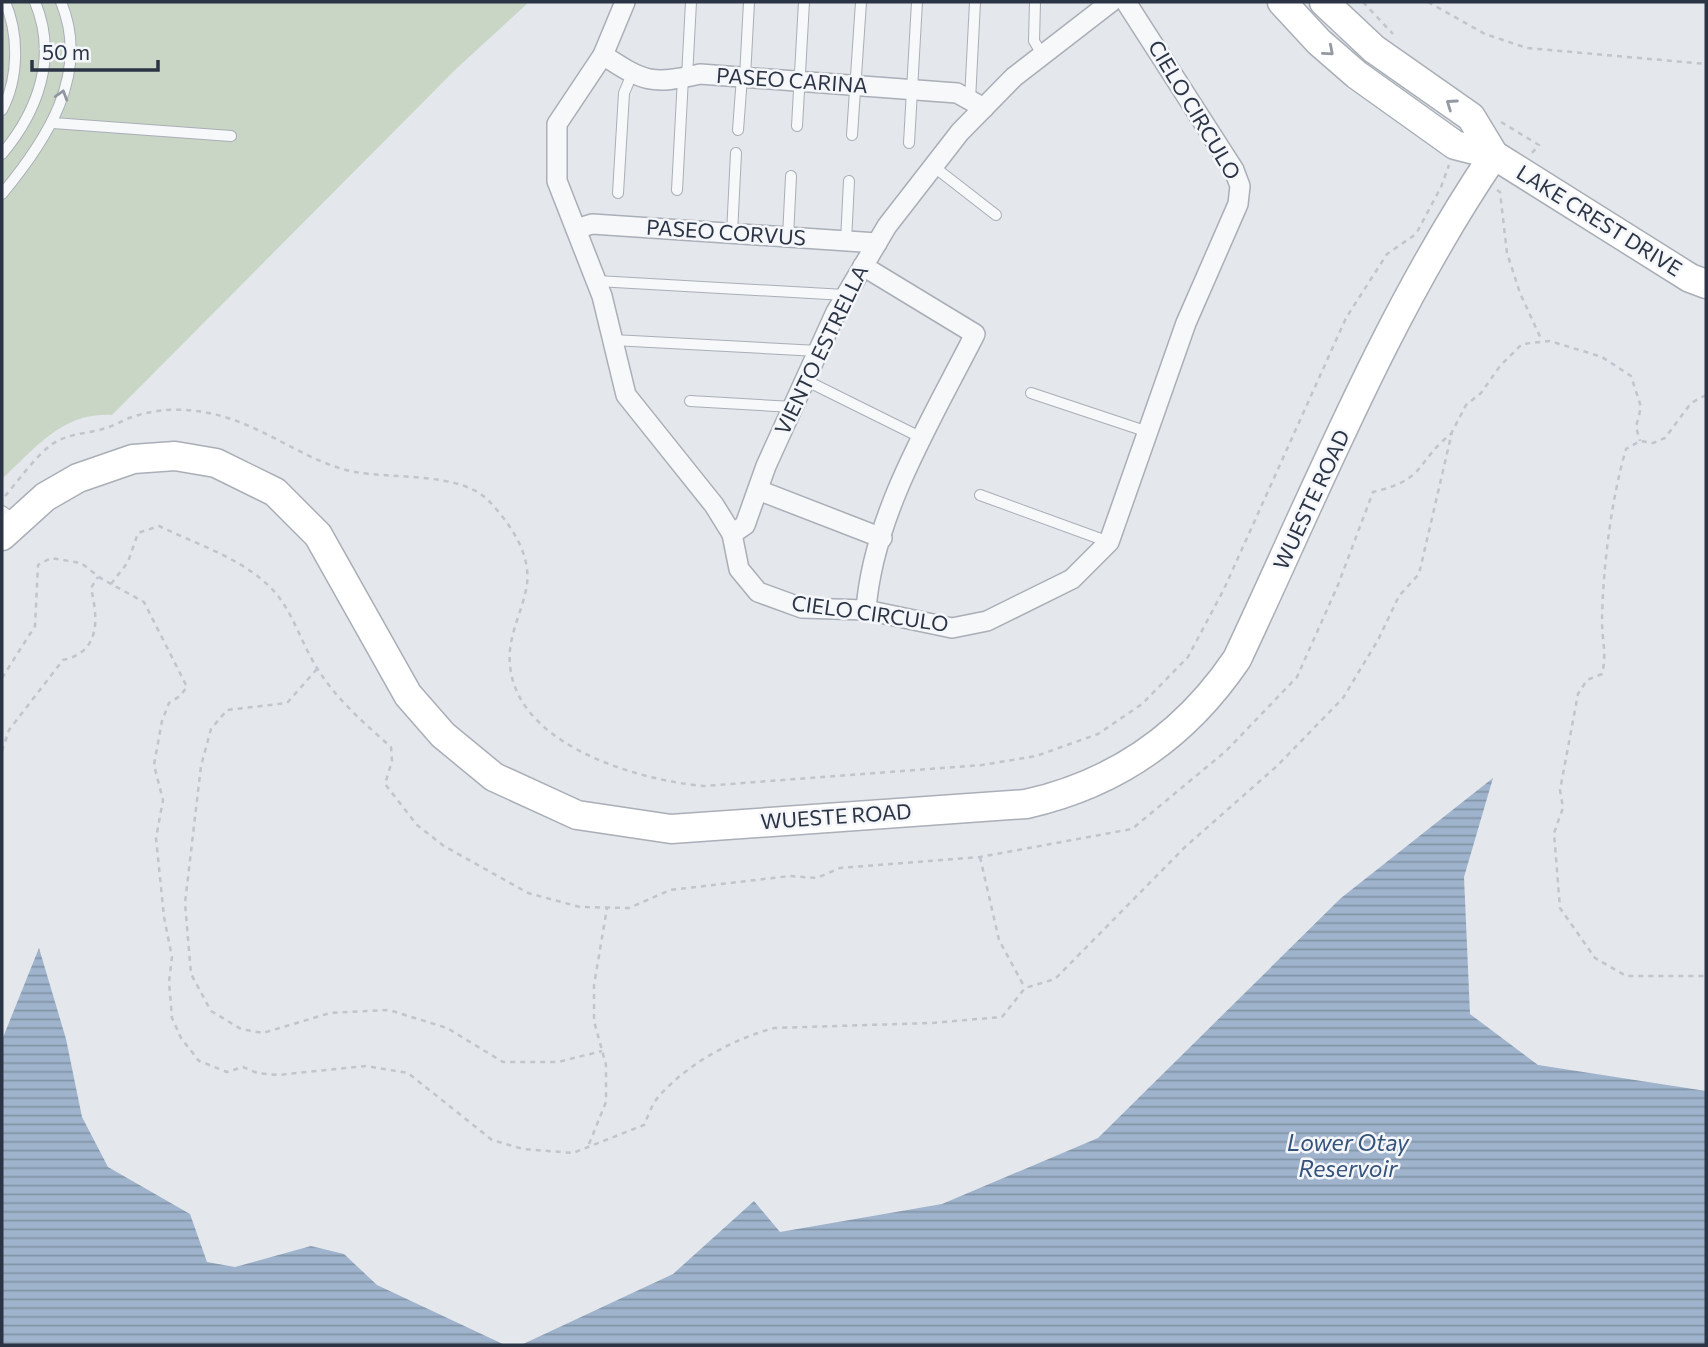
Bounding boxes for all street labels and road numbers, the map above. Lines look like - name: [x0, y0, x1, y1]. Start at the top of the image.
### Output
- street label: CIELO CIRCULO: [1144, 35, 1247, 183]
- street label: PASEO CARINA: [716, 62, 869, 97]
- street label: LAKE CREST DRIVE: [1513, 159, 1687, 281]
- street label: PASEO CORVUS: [646, 213, 807, 250]
- street label: VIENTO ESTRELLA: [769, 260, 873, 438]
- street label: WUESTE ROAD: [1267, 425, 1354, 573]
- street label: CIELO CIRCULO: [790, 589, 950, 636]
- street label: WUESTE ROAD: [759, 798, 912, 833]

